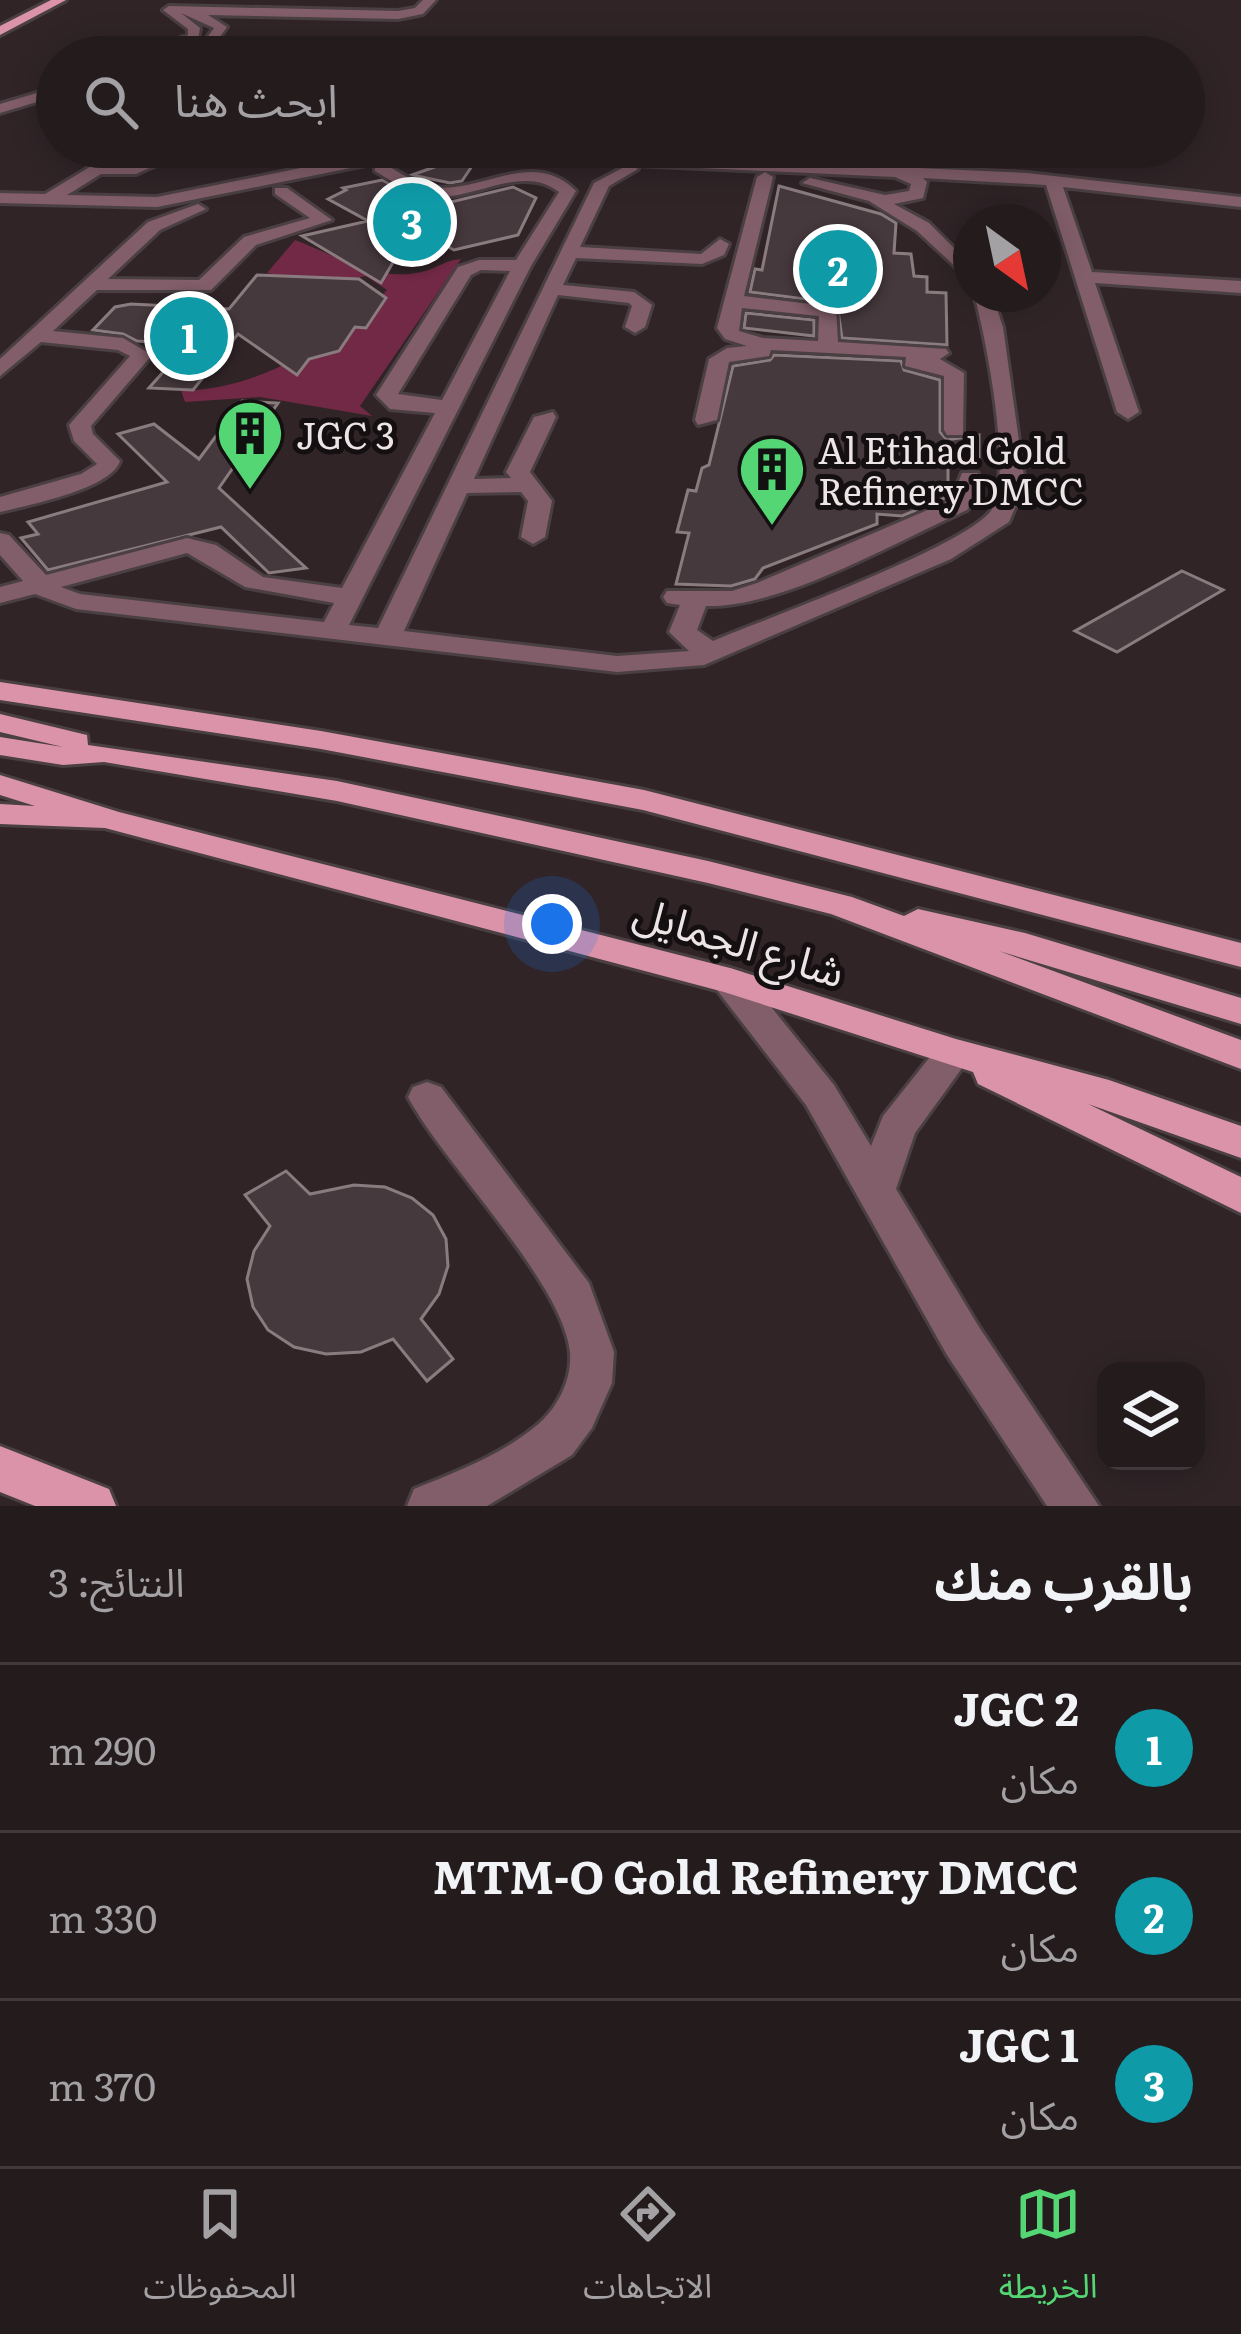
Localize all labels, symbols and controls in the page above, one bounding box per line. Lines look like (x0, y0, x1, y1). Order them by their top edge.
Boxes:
search box (36, 36, 1205, 168)
text: ابحث هنا (174, 64, 338, 131)
icon: search (78, 69, 144, 135)
pin: 3 (373, 177, 451, 267)
north arrow (953, 204, 1061, 312)
pin: 2 (799, 224, 877, 314)
pin: 1 (150, 291, 228, 381)
building icon: JGC 3 (215, 398, 285, 492)
place label: JGC 3 (296, 407, 395, 460)
place label: Al Etihad Gold Refinery DMCC (818, 422, 1084, 516)
building icon: Al Etihad Gold Refinery DMCC (737, 434, 807, 528)
street label: شارع الجمايل (626, 878, 853, 1004)
your location (522, 894, 582, 954)
map controls (1097, 1362, 1205, 1470)
button: layers (1097, 1362, 1205, 1470)
text: بالقرب منك (934, 1540, 1193, 1616)
text: النتائج: 3 (48, 1551, 184, 1609)
text: JGC 2 (953, 1673, 1079, 1740)
text: 290 m (48, 1719, 156, 1777)
text: 1 (1146, 1719, 1162, 1777)
text: مكان (1001, 1748, 1079, 1806)
text: MTM-O Gold Refinery DMCC (433, 1841, 1079, 1908)
text: 330 m (48, 1887, 157, 1945)
text: 2 (1144, 1887, 1164, 1945)
text: مكان (1001, 1916, 1079, 1974)
text: JGC 1 (959, 2009, 1079, 2076)
text: 370 m (48, 2055, 156, 2113)
text: 3 (1143, 2055, 1165, 2113)
text: مكان (1001, 2084, 1079, 2142)
tab: المحفوظات (143, 2181, 297, 2322)
tab: الاتجاهات (583, 2181, 712, 2322)
tab: الخريطة (999, 2181, 1098, 2322)

